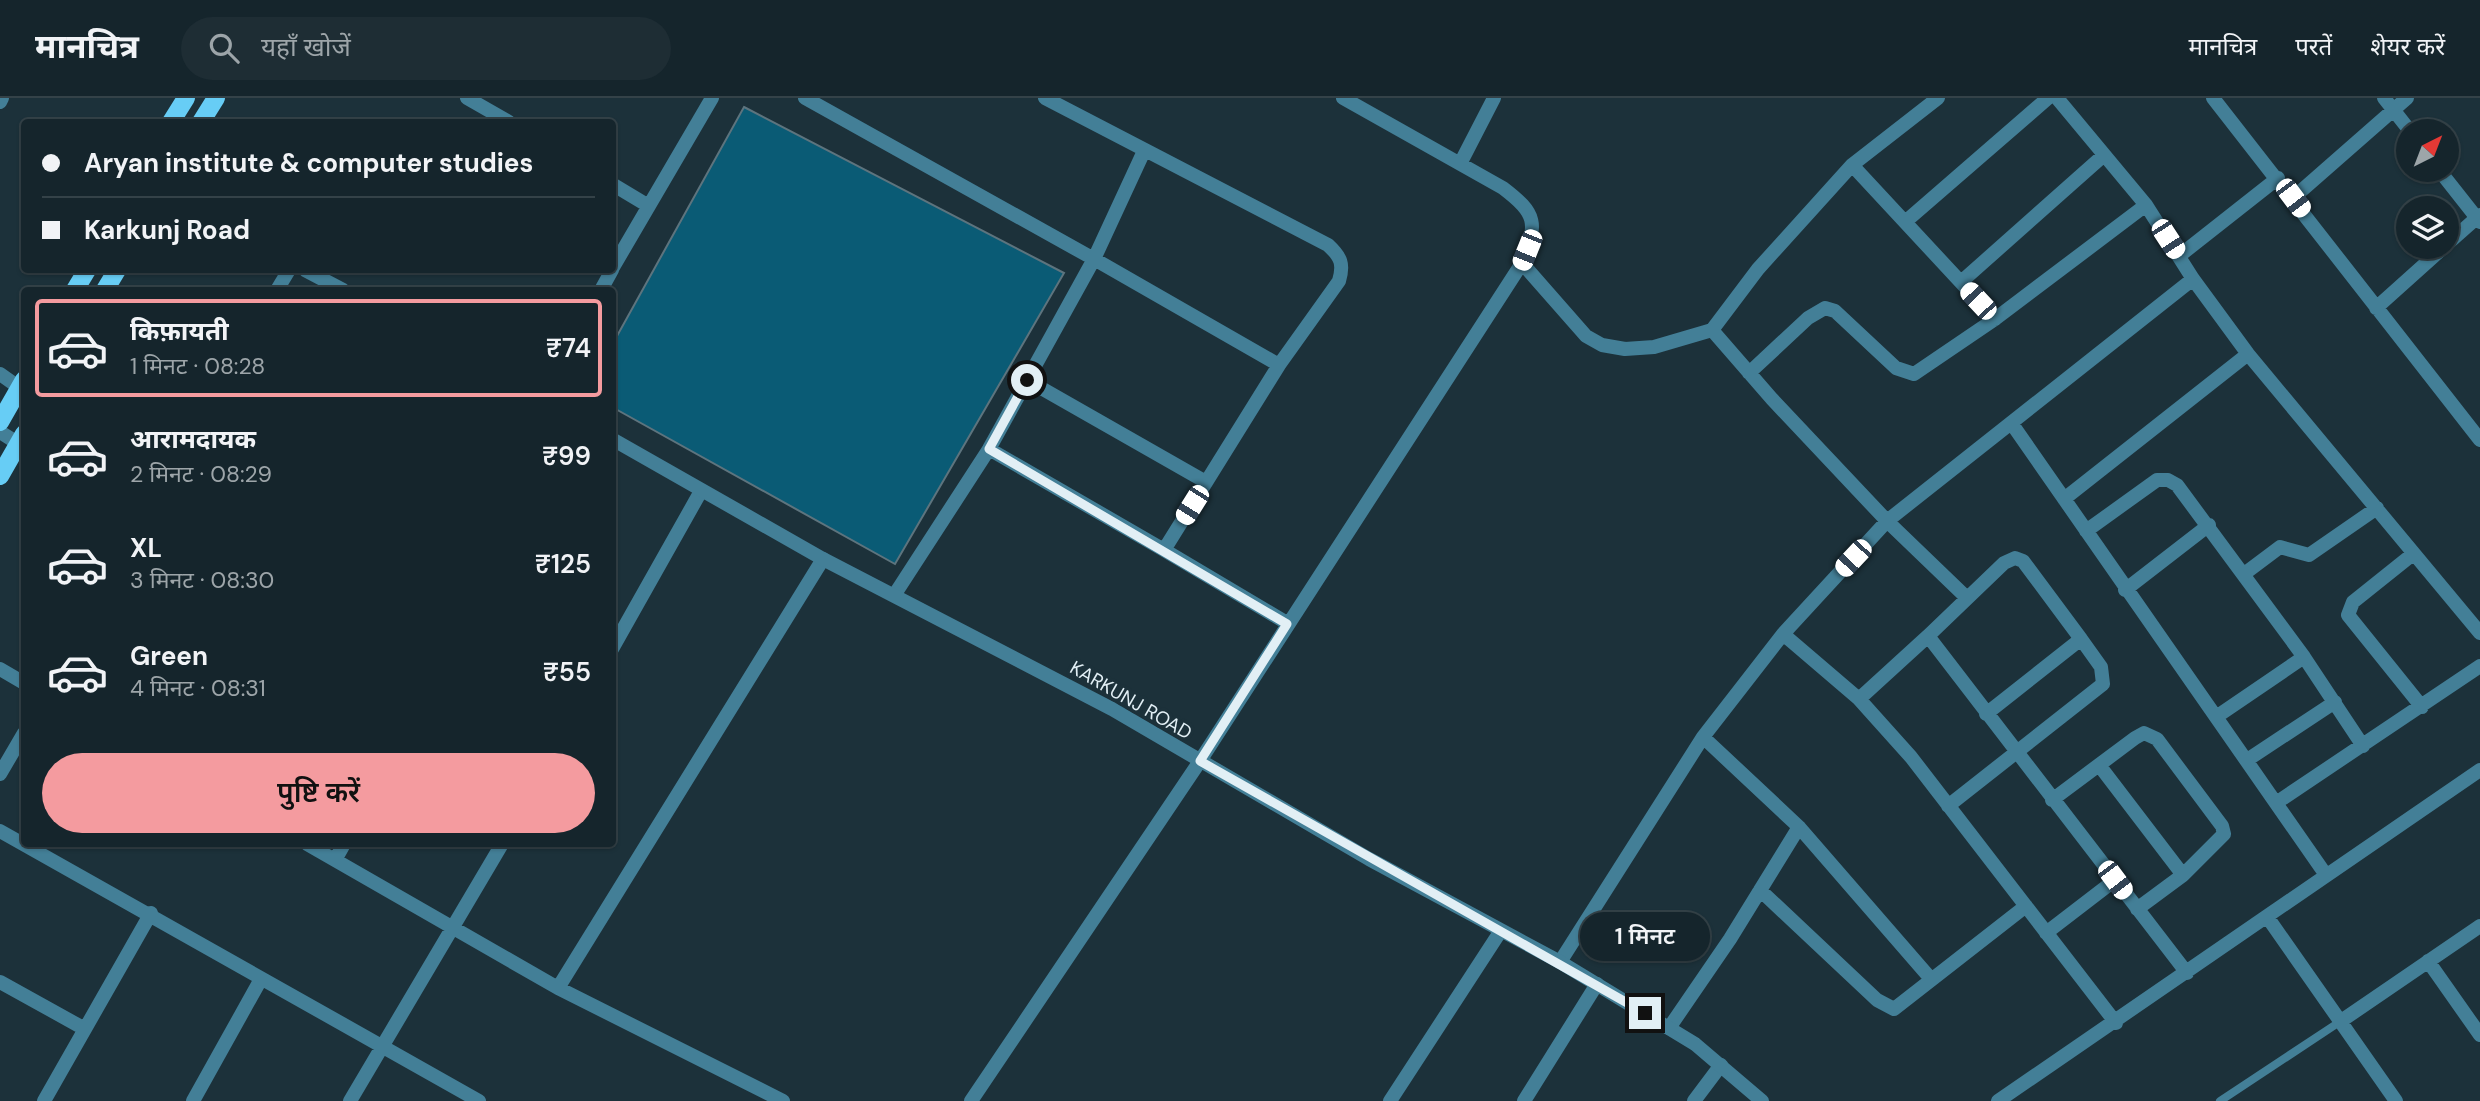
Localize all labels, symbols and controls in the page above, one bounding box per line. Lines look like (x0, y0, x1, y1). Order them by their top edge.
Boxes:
search box (181, 17, 671, 80)
text: मानचित्र (35, 25, 139, 68)
icon: search (205, 29, 243, 67)
text: यहाँ खोजें (261, 30, 351, 64)
text: मानचित्र (2189, 31, 2257, 62)
text: परतें (2295, 31, 2332, 62)
text: शेयर करें (2370, 31, 2445, 62)
north arrow (2396, 119, 2459, 182)
map controls (2396, 119, 2459, 259)
text: Aryan institute & computer studies (84, 146, 533, 180)
car (2272, 175, 2315, 221)
button: layers (2396, 196, 2459, 259)
text: Karkunj Road (84, 213, 250, 247)
car (2148, 216, 2189, 262)
car (1510, 227, 1545, 273)
car (1956, 278, 2001, 324)
text: किफ़ायती (130, 314, 229, 348)
icon: car (46, 317, 109, 380)
text: ₹74 (546, 331, 591, 365)
text: 1 मिनट · 08:28 (130, 351, 265, 381)
route start (1011, 364, 1043, 396)
text: आरामदायक (130, 422, 256, 456)
icon: car (46, 425, 109, 488)
text: ₹99 (542, 439, 591, 473)
text: 2 मिनट · 08:29 (130, 459, 272, 489)
car (1172, 482, 1213, 528)
text: XL (130, 531, 162, 565)
icon: car (46, 533, 109, 596)
car (1831, 535, 1876, 581)
text: ₹125 (535, 547, 591, 581)
text: 3 मिनट · 08:30 (130, 565, 274, 595)
text: Green (130, 639, 208, 673)
icon: car (46, 641, 109, 704)
text: ₹55 (543, 655, 591, 689)
street label: KARKUNJ ROAD (1065, 655, 1197, 745)
text: 4 मिनट · 08:31 (130, 673, 266, 703)
button: पुष्टि करें (42, 753, 595, 833)
car (2094, 857, 2137, 903)
callout: 1 मिनट (1580, 912, 1710, 960)
text: 1 मिनट (1615, 921, 1675, 951)
route end (1629, 997, 1661, 1029)

